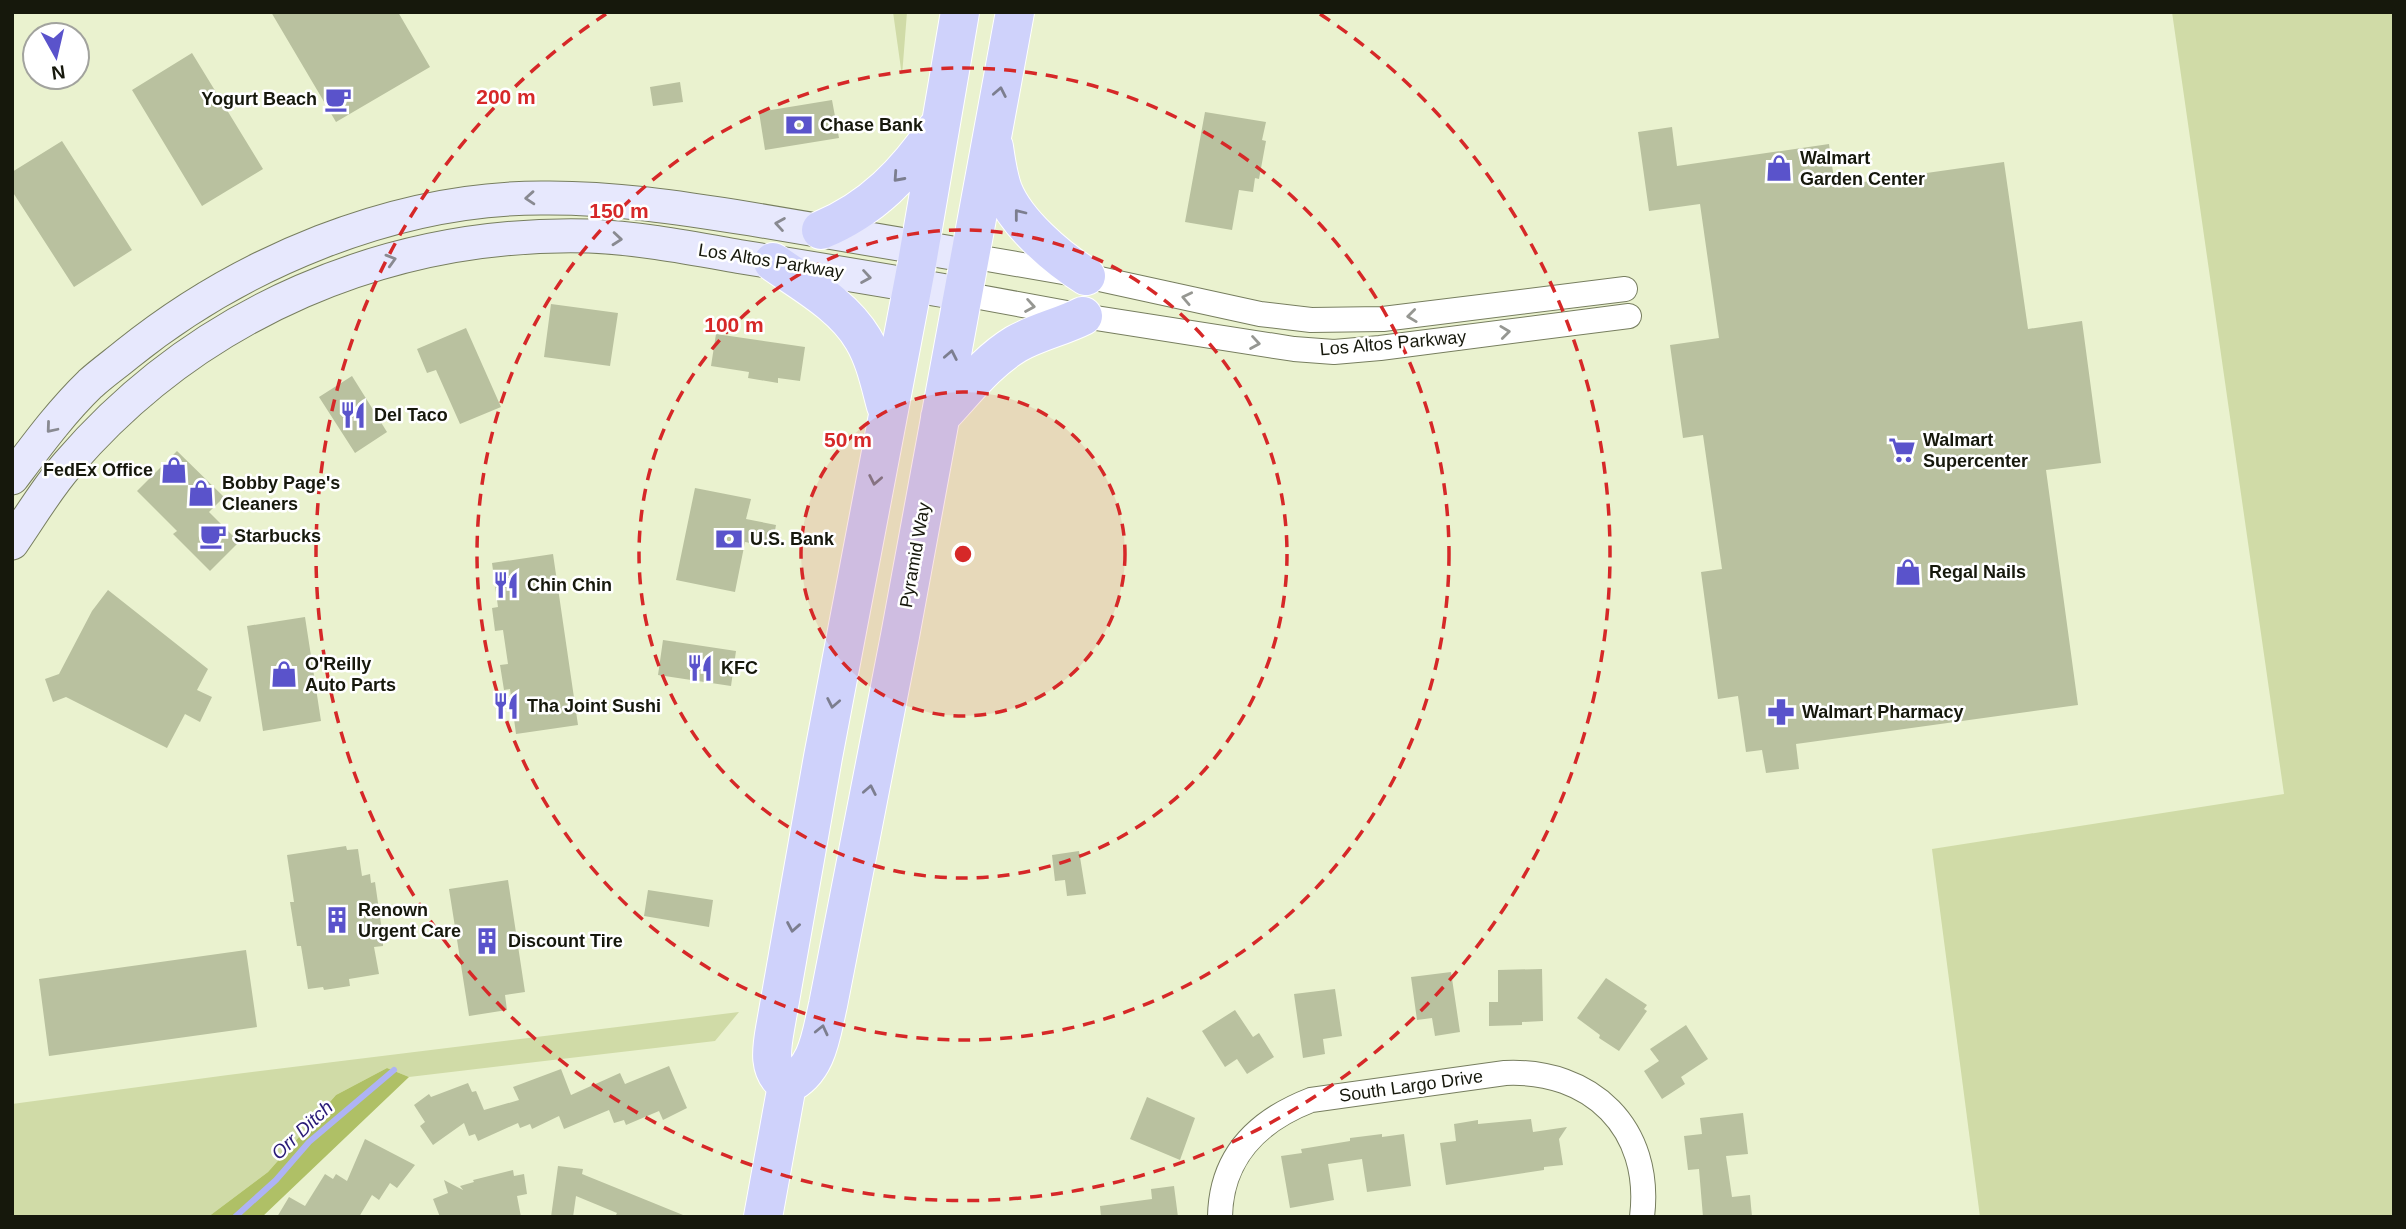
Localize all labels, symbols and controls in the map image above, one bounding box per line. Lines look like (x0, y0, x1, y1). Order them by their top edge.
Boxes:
north arrow (21, 21, 91, 91)
text: N (50, 61, 67, 84)
cafe icon: Yogurt Beach (323, 84, 353, 114)
text: 200 m (476, 85, 536, 108)
one-way arrow (991, 86, 1006, 98)
place label: Yogurt Beach (201, 89, 317, 109)
bank icon: Chase Bank (784, 110, 814, 140)
place label: Chase Bank (820, 115, 924, 135)
place label: Walmart Garden Center (1800, 148, 1925, 189)
shop icon: Walmart Garden Center (1764, 153, 1794, 183)
one-way arrow (894, 169, 906, 182)
one-way arrow (524, 191, 535, 206)
text: 150 m (589, 199, 649, 222)
one-way arrow (1014, 209, 1027, 221)
one-way arrow (774, 217, 786, 232)
one-way arrow (612, 231, 623, 246)
street label: Los Altos Parkway (697, 240, 845, 282)
one-way arrow (385, 253, 397, 268)
one-way arrow (860, 269, 872, 284)
one-way arrow (1181, 292, 1193, 306)
one-way arrow (1024, 298, 1036, 313)
one-way arrow (1406, 308, 1418, 323)
text: 100 m (704, 313, 764, 336)
one-way arrow (1499, 325, 1511, 340)
street label: Los Altos Parkway (1319, 327, 1467, 359)
one-way arrow (1249, 335, 1261, 350)
one-way arrow (943, 349, 958, 361)
restaurant icon: Del Taco (338, 400, 368, 430)
place label: Del Taco (374, 405, 448, 425)
one-way arrow (47, 420, 59, 433)
text: 50 m (824, 428, 872, 451)
place label: Walmart Supercenter (1923, 430, 2028, 471)
supermarket icon: Walmart Supercenter (1887, 435, 1917, 465)
shop icon: FedEx Office (159, 455, 189, 485)
place label: FedEx Office (43, 460, 153, 480)
place label: Bobby Page's Cleaners (222, 473, 340, 514)
one-way arrow (869, 474, 884, 486)
shop icon: Bobby Page's Cleaners (186, 478, 216, 508)
street label: Pyramid Way (896, 501, 934, 609)
cafe icon: Starbucks (198, 521, 228, 551)
bank icon: U.S. Bank (714, 524, 744, 554)
place label: Starbucks (234, 526, 321, 546)
place label: U.S. Bank (750, 529, 835, 549)
centre of rings (951, 542, 975, 566)
shop icon: Regal Nails (1893, 557, 1923, 587)
place label: Regal Nails (1929, 562, 2026, 582)
restaurant icon: Chin Chin (491, 570, 521, 600)
place label: Chin Chin (527, 575, 612, 595)
restaurant icon: KFC (685, 653, 715, 683)
place label: O'Reilly Auto Parts (305, 654, 396, 695)
place label: KFC (721, 658, 758, 678)
shop icon: O'Reilly Auto Parts (269, 659, 299, 689)
restaurant icon: Tha Joint Sushi (491, 691, 521, 721)
place label: Tha Joint Sushi (527, 696, 661, 716)
one-way arrow (827, 697, 842, 709)
pharmacy icon: Walmart Pharmacy (1766, 697, 1796, 727)
place label: Walmart Pharmacy (1802, 702, 1963, 722)
one-way arrow (861, 784, 876, 796)
place label: Renown Urgent Care (358, 900, 461, 941)
building icon: Renown Urgent Care (322, 905, 352, 935)
one-way arrow (786, 921, 801, 933)
building icon: Discount Tire (472, 926, 502, 956)
place label: Discount Tire (508, 931, 623, 951)
one-way arrow (814, 1024, 828, 1036)
street label: South Largo Drive (1338, 1066, 1484, 1106)
water label: Orr Ditch (267, 1096, 337, 1164)

